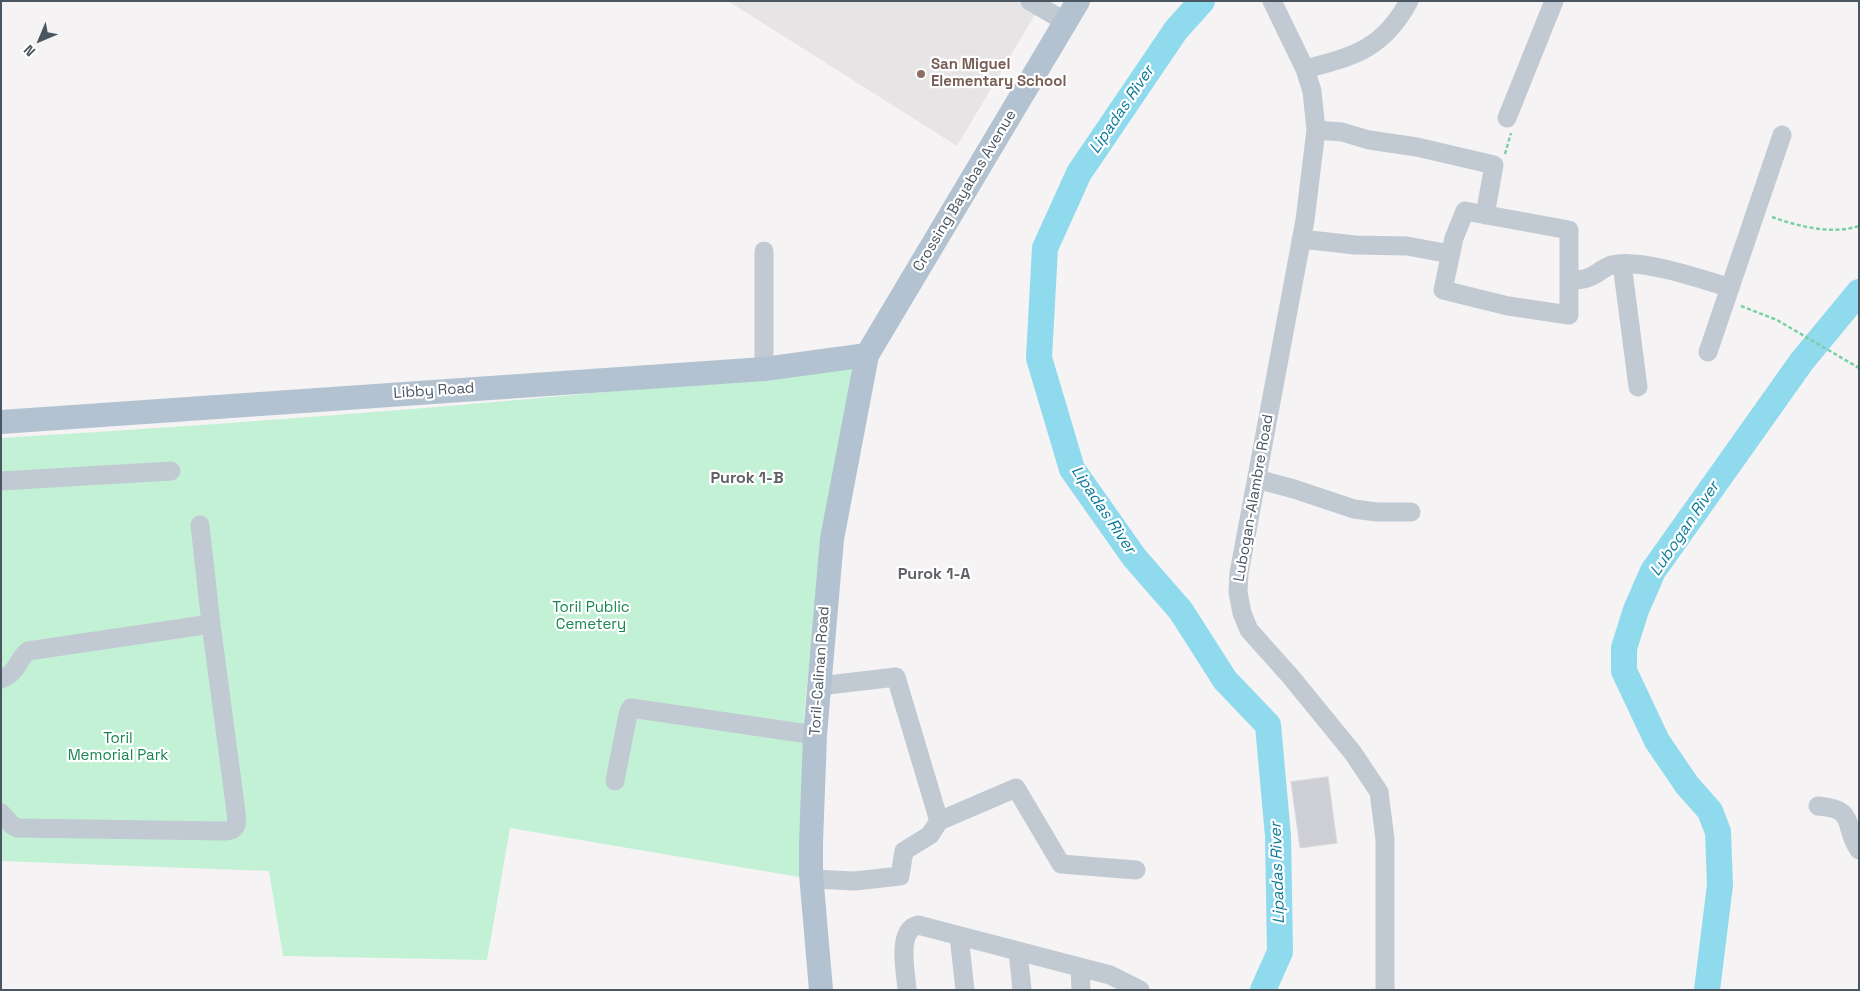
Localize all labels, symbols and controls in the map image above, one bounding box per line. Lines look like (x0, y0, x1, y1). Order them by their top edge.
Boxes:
north arrow (15, 15, 65, 65)
text: N (20, 41, 39, 60)
place label: San Miguel Elementary School (931, 56, 1066, 91)
water label: Lipadas River (1086, 62, 1158, 158)
marker: San Miguel Elementary School (915, 68, 927, 80)
street label: Crossing Bayabas Avenue (909, 107, 1021, 275)
street label: Libby Road (393, 379, 475, 403)
street label: Lubogan-Alambre Road (1230, 413, 1278, 583)
water label: Lipadas River (1067, 462, 1139, 558)
district label: Purok 1-B (710, 469, 784, 489)
water label: Lubogan River (1646, 478, 1724, 580)
district label: Purok 1-A (898, 565, 970, 585)
park label: Toril Public Cemetery (552, 599, 630, 634)
street label: Toril-Calinan Road (806, 606, 834, 736)
park label: Toril Memorial Park (68, 730, 168, 765)
water label: Lipadas River (1267, 822, 1289, 924)

